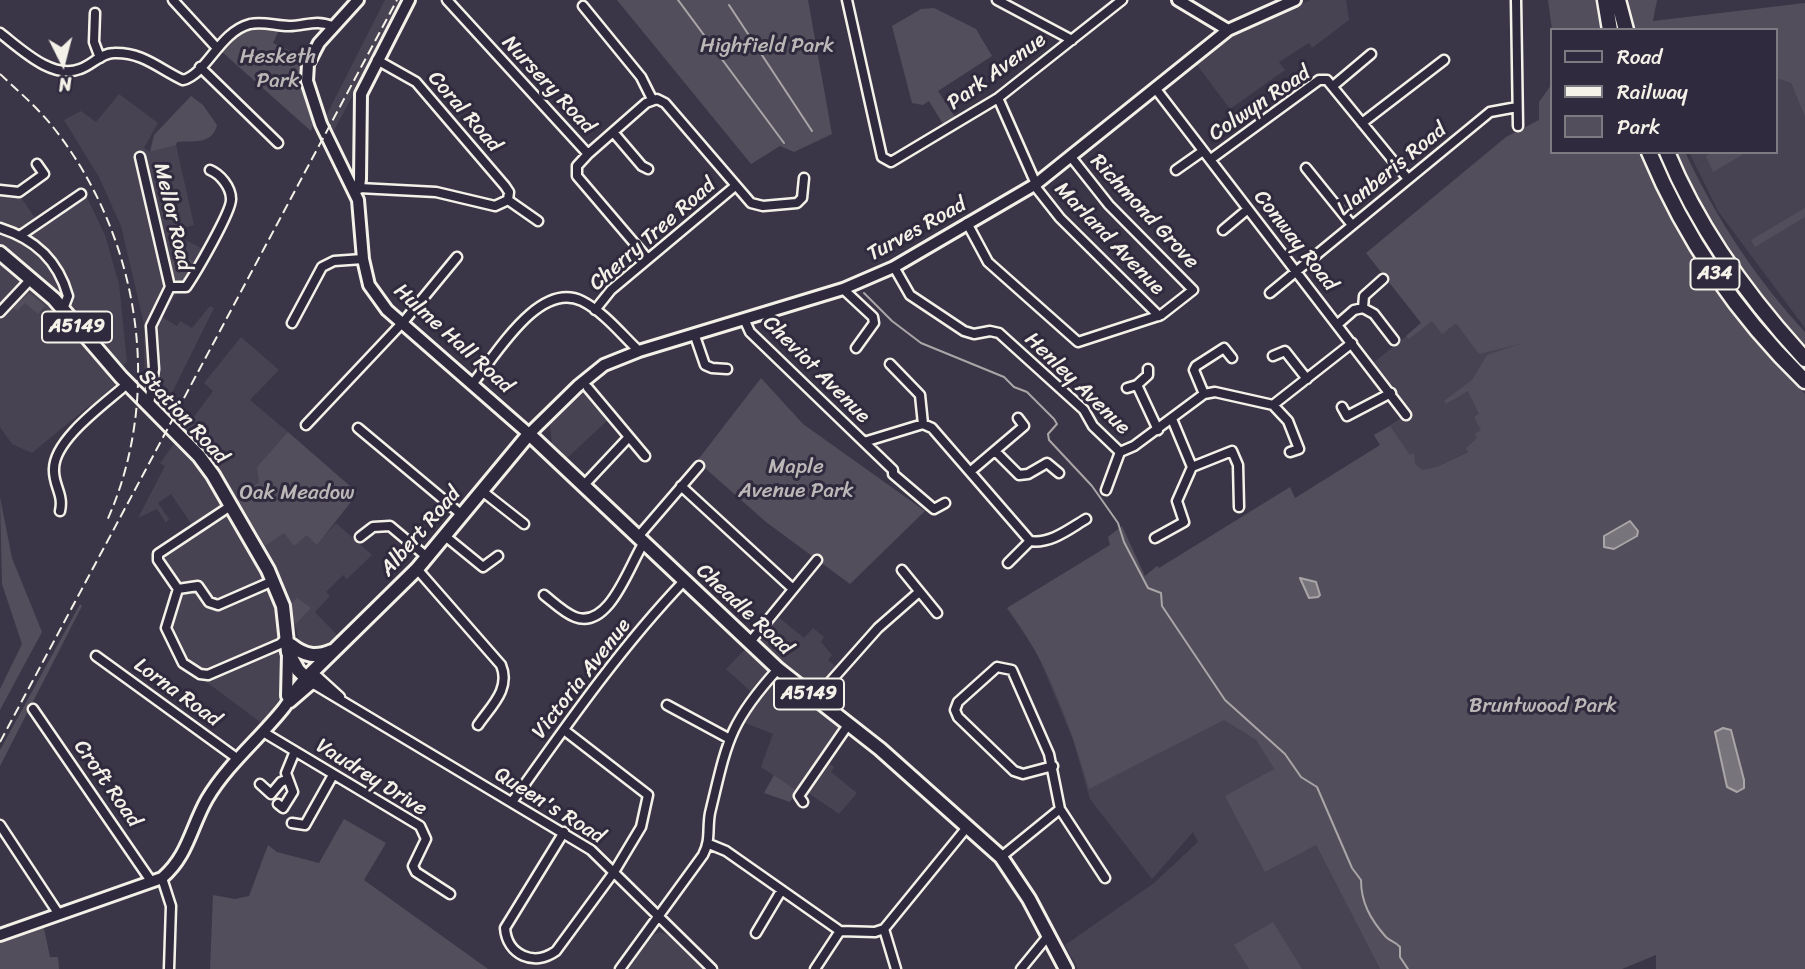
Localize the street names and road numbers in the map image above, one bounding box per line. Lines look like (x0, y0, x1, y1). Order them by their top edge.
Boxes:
street label: Park Avenue (943, 28, 1051, 116)
street label: Nursery Road (496, 31, 600, 139)
street label: Colwyn Road (1205, 61, 1315, 147)
street label: Coral Road (422, 66, 506, 158)
street label: Llanberis Road (1332, 118, 1452, 222)
street label: Richmond Grove (1084, 149, 1204, 275)
street label: Mellor Road (147, 161, 197, 273)
street label: Cherry Tree Road (585, 173, 721, 297)
street label: Marland Avenue (1049, 177, 1169, 301)
street label: Conway Road (1248, 185, 1342, 297)
street label: Turves Road (863, 192, 971, 268)
road number: A34 (1690, 258, 1740, 290)
street label: Hulme Hall Road (388, 279, 518, 399)
street label: Cheviot Avenue (757, 311, 875, 429)
road number: A5149 (42, 312, 112, 342)
street label: Henley Avenue (1019, 327, 1135, 441)
street label: Station Road (133, 364, 233, 470)
street label: Albert Road (375, 482, 467, 582)
street label: Cheadle Road (690, 559, 798, 661)
street label: Victoria Avenue (527, 614, 637, 744)
street label: Lorna Road (129, 653, 225, 733)
road number: A5149 (774, 678, 844, 709)
street label: Vaudrey Drive (311, 734, 431, 822)
street label: Croft Road (68, 736, 146, 832)
street label: Queen's Road (489, 762, 609, 850)

